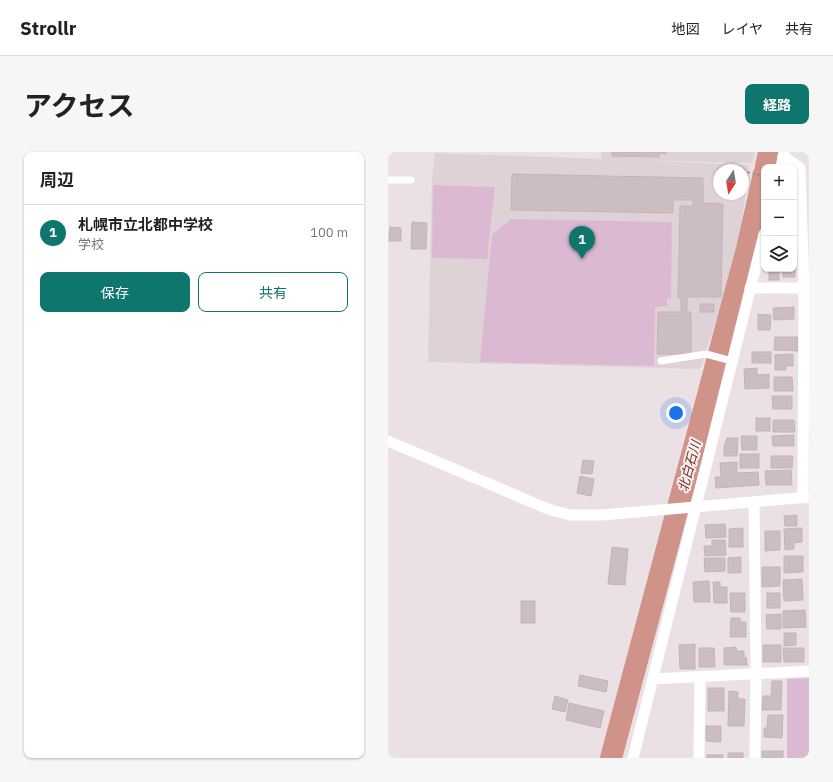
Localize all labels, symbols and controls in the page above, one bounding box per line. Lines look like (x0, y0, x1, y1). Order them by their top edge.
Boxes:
text: Strollr (20, 16, 76, 40)
text: 地図 (671, 20, 699, 38)
text: レイヤ (721, 20, 763, 38)
text: 共有 (785, 20, 813, 38)
button: 経路 (745, 84, 809, 124)
text: アクセス (24, 87, 135, 124)
north arrow (713, 164, 749, 200)
map controls (761, 164, 797, 272)
button: + (761, 164, 797, 200)
text: 周辺 (40, 169, 74, 191)
button: − (761, 200, 797, 236)
text: 札幌市立北都中学校 (78, 215, 213, 234)
text: 1 (49, 224, 57, 241)
text: 100 m (310, 224, 348, 241)
pin: 1 (569, 226, 595, 259)
text: 学校 (78, 236, 104, 253)
button: layers (761, 236, 797, 272)
button: 保存 (40, 272, 190, 312)
button: 共有 (198, 272, 348, 312)
your location (666, 403, 686, 423)
water label: 北白石川 (675, 437, 705, 493)

